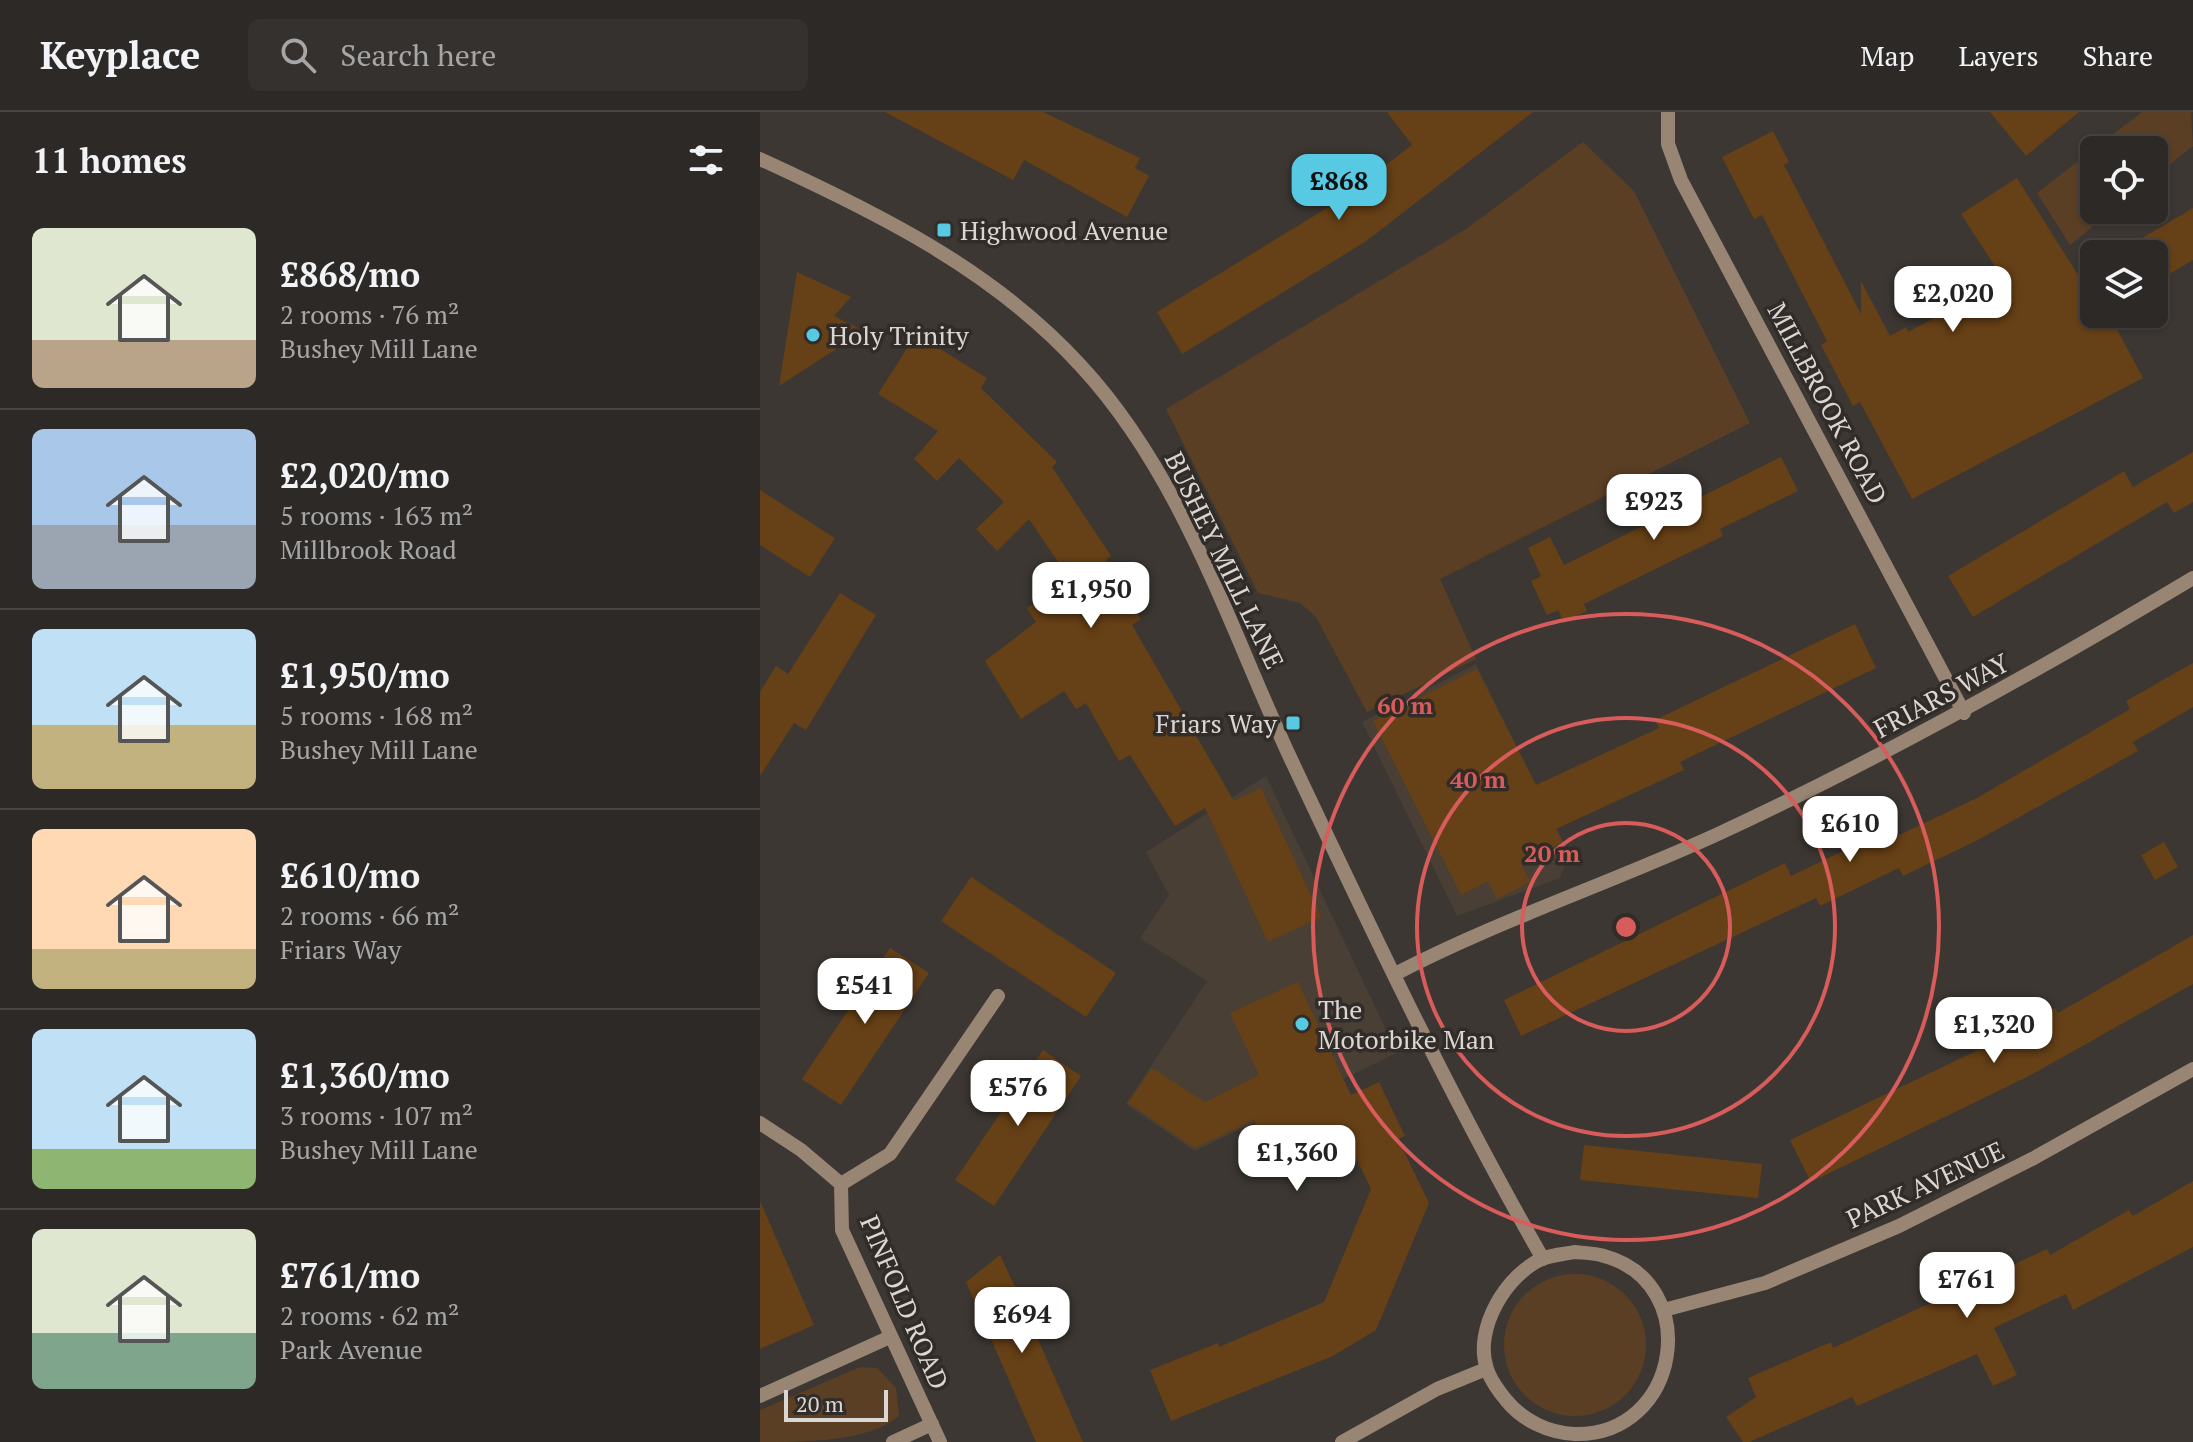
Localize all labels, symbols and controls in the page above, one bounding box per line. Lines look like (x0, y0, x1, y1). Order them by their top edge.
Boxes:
search box (248, 19, 808, 91)
text: Keyplace (40, 30, 200, 80)
icon: search (276, 33, 320, 77)
text: Search here (340, 35, 496, 75)
text: Map (1860, 37, 1914, 74)
text: Layers (1958, 37, 2039, 74)
text: Share (2083, 37, 2153, 74)
map controls (2080, 136, 2168, 328)
button: locate (2080, 136, 2168, 224)
text: 11 homes (32, 138, 187, 183)
icon: filters (684, 138, 728, 182)
pin: £868 (1292, 154, 1386, 222)
text: £868 (1310, 163, 1368, 197)
place label: Highwood Avenue (960, 213, 1168, 247)
marker: Highwood Avenue (935, 221, 953, 239)
button: layers (2080, 240, 2168, 328)
text: £868/mo (280, 252, 420, 297)
icon: home (96, 260, 192, 356)
pin: £2,020 (1888, 266, 2018, 334)
text: £2,020 (1912, 275, 1994, 309)
street label: MILLBROOK ROAD (1761, 296, 1895, 510)
text: 2 rooms · 76 m² (280, 297, 459, 331)
place label: Holy Trinity (829, 318, 970, 352)
marker: Holy Trinity (804, 326, 822, 344)
text: Bushey Mill Lane (280, 331, 478, 365)
street label: BUSHEY MILL LANE (1158, 446, 1292, 674)
text: £2,020/mo (280, 453, 450, 498)
icon: home (96, 461, 192, 557)
pin: £923 (1607, 474, 1701, 542)
text: £923 (1625, 483, 1683, 517)
text: 5 rooms · 163 m² (280, 498, 473, 532)
text: Millbrook Road (280, 532, 457, 566)
pin: £1,950 (1026, 562, 1156, 630)
text: £1,950 (1050, 571, 1132, 605)
street label: FRIARS WAY (1867, 645, 2015, 745)
text: £1,950/mo (280, 653, 450, 698)
icon: home (96, 661, 192, 757)
text: 60 m (1377, 689, 1433, 721)
text: 5 rooms · 168 m² (280, 698, 473, 732)
place label: Friars Way (1156, 706, 1278, 740)
marker: Friars Way (1284, 714, 1302, 732)
text: Bushey Mill Lane (280, 732, 478, 766)
text: 40 m (1450, 763, 1506, 795)
pin: £610 (1803, 796, 1897, 864)
text: £610 (1821, 805, 1879, 839)
text: 20 m (1524, 837, 1580, 869)
text: £610/mo (280, 853, 420, 898)
icon: home (96, 861, 192, 957)
text: 2 rooms · 66 m² (280, 898, 459, 932)
centre of rings (1612, 913, 1640, 941)
text: Friars Way (280, 932, 402, 966)
pin: £541 (818, 958, 912, 1026)
text: £541 (836, 967, 894, 1001)
place label: The Motorbike Man (1318, 992, 1494, 1056)
pin: £1,320 (1929, 997, 2059, 1065)
text: £1,320 (1953, 1006, 2035, 1040)
marker: The Motorbike Man (1293, 1015, 1311, 1033)
text: £1,360/mo (280, 1053, 450, 1098)
pin: £576 (971, 1060, 1065, 1128)
icon: home (96, 1061, 192, 1157)
text: £576 (989, 1069, 1047, 1103)
text: 3 rooms · 107 m² (280, 1098, 473, 1132)
pin: £1,360 (1232, 1125, 1362, 1193)
text: Bushey Mill Lane (280, 1132, 478, 1166)
street label: PARK AVENUE (1841, 1133, 2009, 1235)
text: £1,360 (1256, 1134, 1338, 1168)
street label: PINFOLD ROAD (853, 1210, 957, 1394)
pin: £761 (1920, 1252, 2014, 1320)
text: £761/mo (280, 1253, 420, 1298)
icon: home (96, 1261, 192, 1357)
text: £761 (1938, 1261, 1996, 1295)
pin: £694 (975, 1287, 1069, 1355)
text: £694 (993, 1296, 1051, 1330)
text: 2 rooms · 62 m² (280, 1298, 459, 1332)
text: Park Avenue (280, 1332, 423, 1366)
scale bar (784, 1386, 888, 1422)
text: 20 m (796, 1389, 844, 1418)

